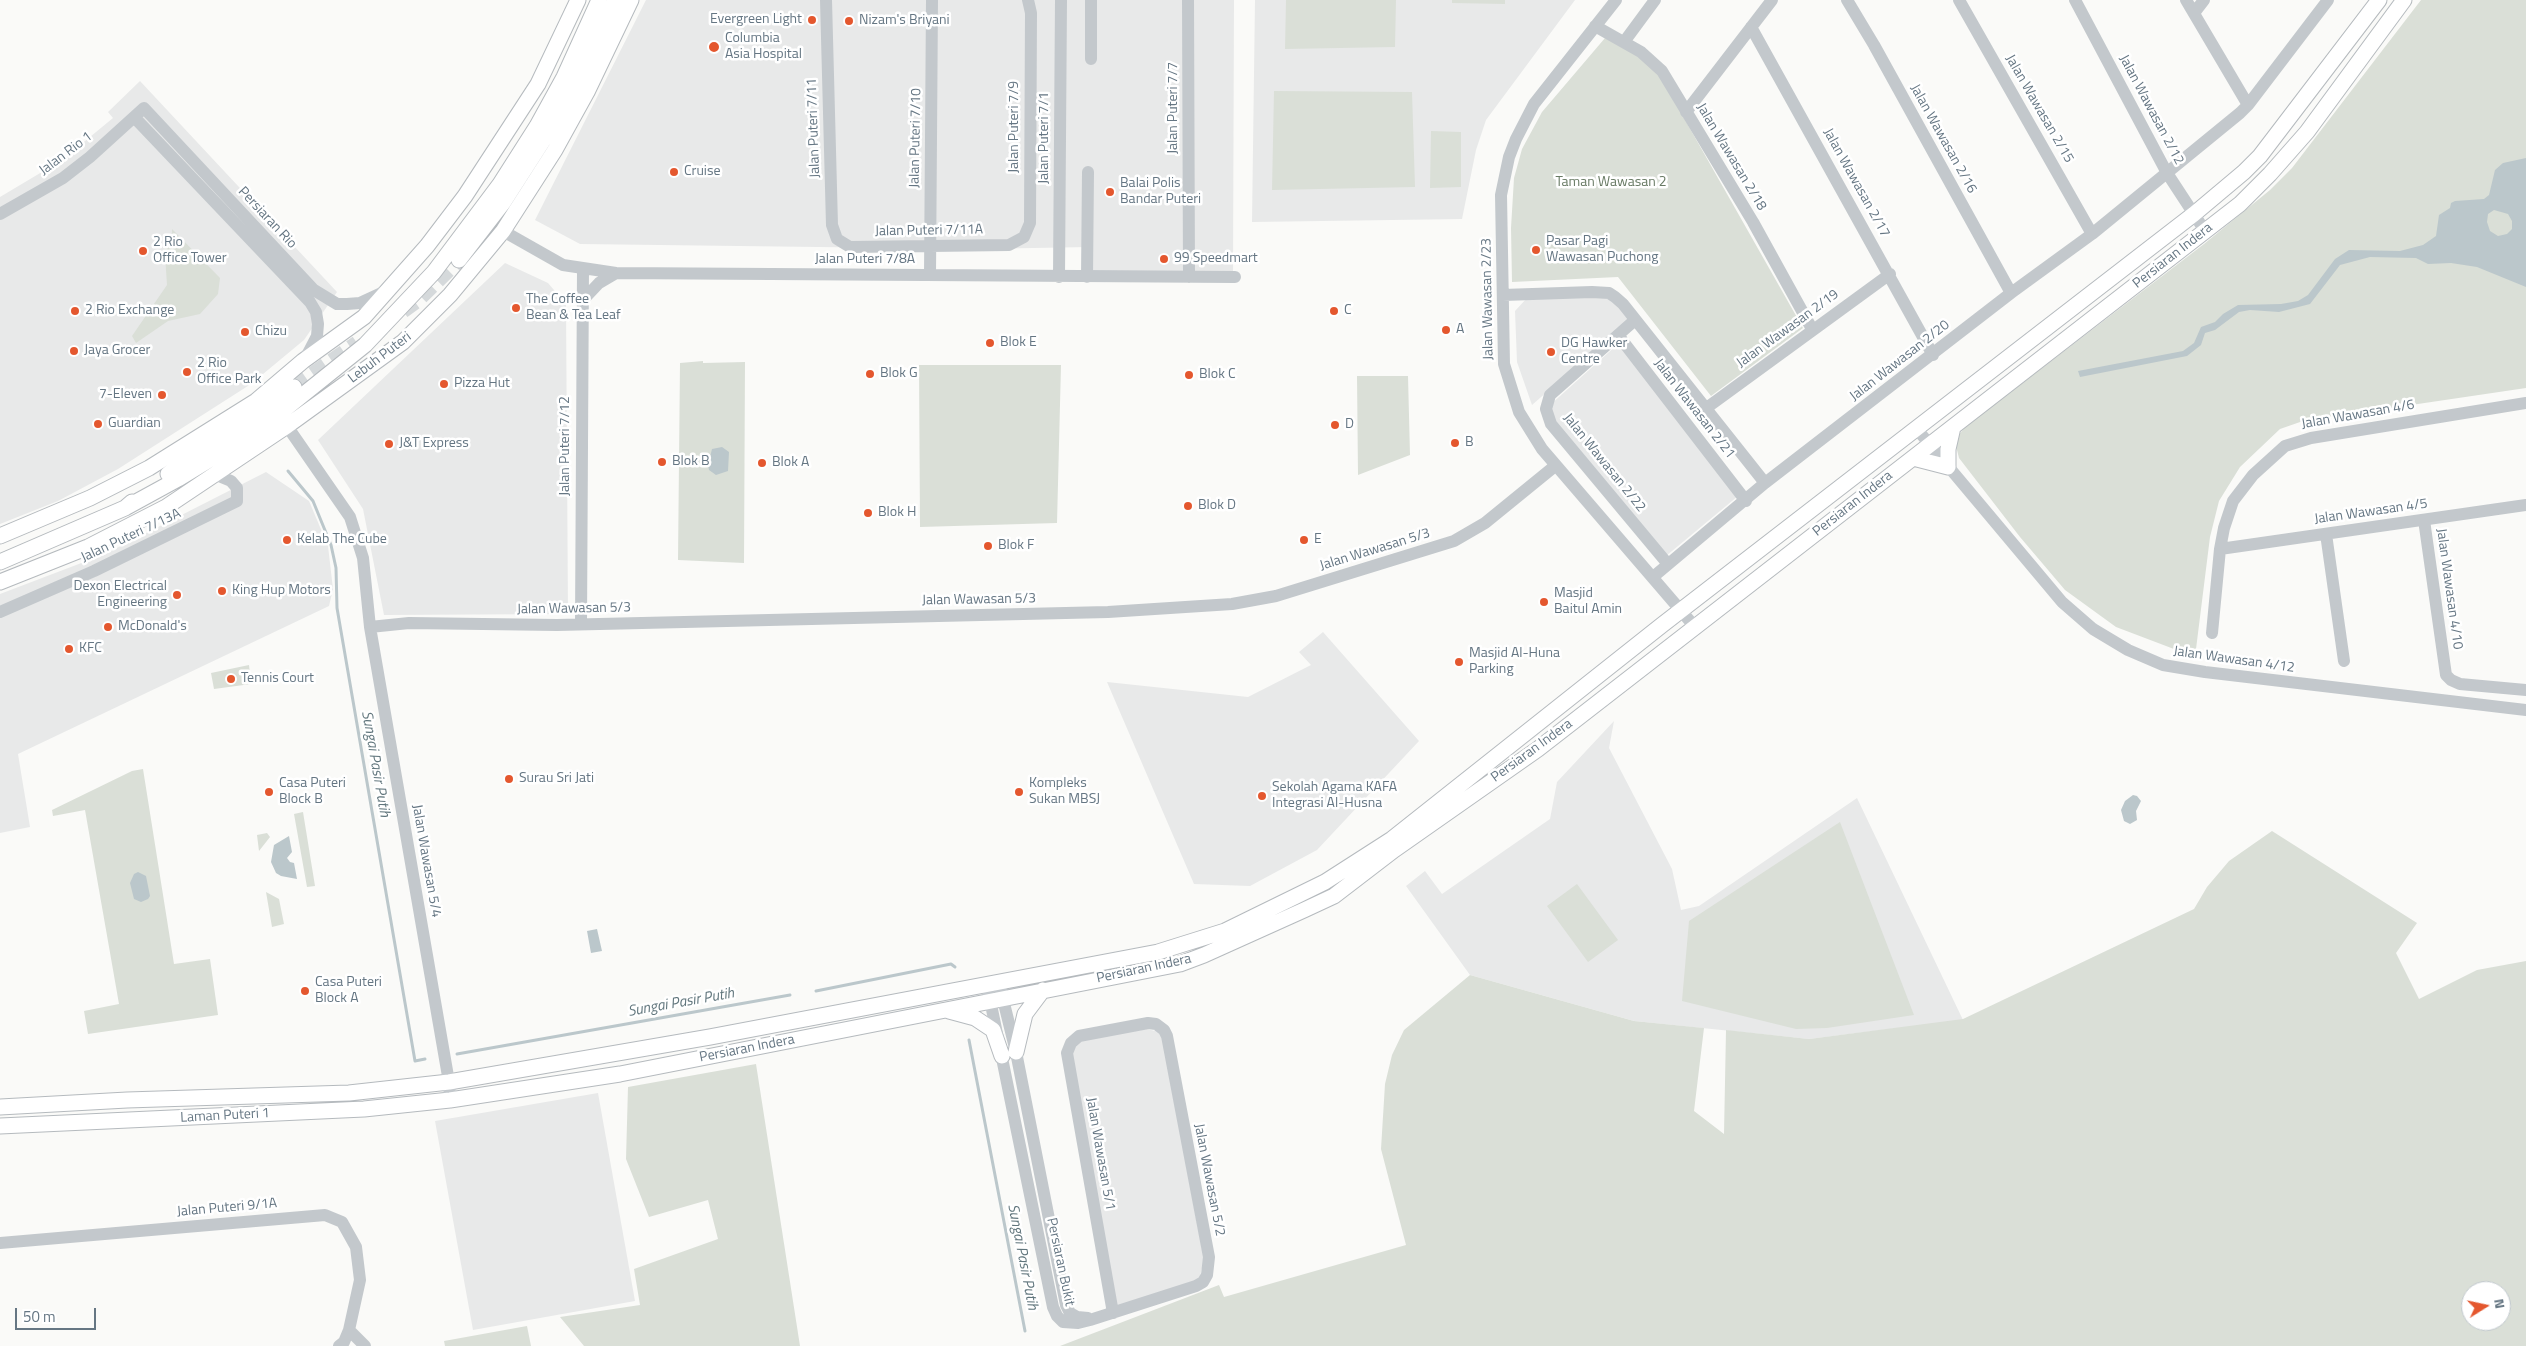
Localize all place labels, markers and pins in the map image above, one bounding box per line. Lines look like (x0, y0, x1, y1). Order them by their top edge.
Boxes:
place label: Evergreen Light (710, 12, 802, 28)
place label: Nizam's Briyani (859, 13, 950, 29)
marker: Evergreen Light (806, 14, 818, 26)
marker: Nizam's Briyani (843, 15, 855, 27)
place label: Columbia Asia Hospital (725, 31, 802, 64)
marker: Columbia Asia Hospital (707, 40, 721, 54)
place label: Cruise (684, 164, 720, 180)
marker: Cruise (668, 166, 680, 178)
place label: Balai Polis Bandar Puteri (1120, 176, 1201, 208)
marker: Balai Polis Bandar Puteri (1104, 186, 1116, 198)
place label: Pasar Pagi Wawasan Puchong (1546, 234, 1658, 266)
place label: 2 Rio Office Tower (153, 235, 227, 268)
marker: Pasar Pagi Wawasan Puchong (1530, 244, 1542, 256)
marker: 2 Rio Office Tower (137, 245, 149, 257)
place label: 99 Speedmart (1174, 251, 1258, 267)
marker: 99 Speedmart (1158, 253, 1170, 265)
place label: The Coffee Bean & Tea Leaf (526, 292, 621, 324)
marker: The Coffee Bean & Tea Leaf (510, 302, 522, 314)
place label: 2 Rio Exchange (85, 303, 174, 319)
place label: C (1344, 303, 1352, 319)
marker: 2 Rio Exchange (69, 305, 81, 317)
marker: C (1328, 305, 1340, 317)
place label: A (1456, 322, 1464, 338)
place label: Chizu (255, 324, 287, 340)
marker: A (1440, 324, 1452, 336)
marker: Chizu (239, 326, 251, 338)
place label: Blok E (1000, 335, 1037, 351)
place label: DG Hawker Centre (1561, 336, 1627, 368)
marker: Blok E (984, 337, 996, 349)
place label: Jaya Grocer (84, 343, 150, 359)
marker: Jaya Grocer (68, 345, 80, 357)
marker: DG Hawker Centre (1545, 346, 1557, 358)
place label: 2 Rio Office Park (197, 356, 262, 388)
marker: 2 Rio Office Park (181, 366, 193, 378)
place label: Blok G (880, 366, 918, 382)
place label: Blok C (1199, 367, 1236, 383)
marker: Blok G (864, 368, 876, 380)
marker: Blok C (1183, 369, 1195, 381)
place label: Pizza Hut (454, 376, 510, 392)
marker: Pizza Hut (438, 378, 450, 390)
place label: 7-Eleven (99, 387, 152, 403)
marker: 7-Eleven (156, 389, 168, 401)
place label: Guardian (108, 416, 161, 432)
place label: D (1345, 417, 1354, 433)
marker: Guardian (92, 418, 104, 430)
marker: D (1329, 419, 1341, 431)
place label: B (1465, 435, 1474, 451)
place label: J&T Express (399, 436, 469, 452)
marker: B (1449, 437, 1461, 449)
marker: J&T Express (383, 438, 395, 450)
place label: Blok B (672, 454, 710, 470)
place label: Blok A (772, 455, 809, 471)
marker: Blok B (656, 456, 668, 468)
marker: Blok A (756, 457, 768, 469)
place label: Blok D (1198, 498, 1236, 514)
marker: Blok D (1182, 500, 1194, 512)
place label: Blok H (878, 505, 916, 521)
marker: Blok H (862, 507, 874, 519)
place label: Kelab The Cube (297, 532, 387, 548)
place label: E (1314, 532, 1322, 548)
marker: Kelab The Cube (281, 534, 293, 546)
marker: E (1298, 534, 1310, 546)
place label: Blok F (998, 538, 1034, 554)
marker: Blok F (982, 540, 994, 552)
place label: Dexon Electrical Engineering (73, 579, 167, 612)
place label: King Hup Motors (232, 583, 331, 599)
marker: King Hup Motors (216, 585, 228, 597)
place label: Masjid Baitul Amin (1554, 586, 1622, 618)
marker: Dexon Electrical Engineering (171, 589, 183, 601)
marker: Masjid Baitul Amin (1538, 596, 1550, 608)
place label: McDonald's (118, 619, 187, 635)
marker: McDonald's (102, 621, 114, 633)
place label: KFC (79, 641, 102, 657)
marker: KFC (63, 643, 75, 655)
place label: Masjid Al-Huna Parking (1469, 646, 1560, 679)
marker: Masjid Al-Huna Parking (1453, 656, 1465, 668)
place label: Tennis Court (241, 671, 314, 687)
marker: Tennis Court (225, 673, 237, 685)
place label: Surau Sri Jati (519, 771, 594, 787)
marker: Surau Sri Jati (503, 773, 515, 785)
place label: Casa Puteri Block B (279, 776, 346, 809)
place label: Kompleks Sukan MBSJ (1029, 776, 1100, 809)
place label: Sekolah Agama KAFA Integrasi Al-Husna (1272, 780, 1397, 812)
marker: Casa Puteri Block B (263, 786, 275, 798)
marker: Kompleks Sukan MBSJ (1013, 786, 1025, 798)
marker: Sekolah Agama KAFA Integrasi Al-Husna (1256, 790, 1268, 802)
place label: Casa Puteri Block A (315, 975, 382, 1008)
marker: Casa Puteri Block A (299, 985, 311, 997)

